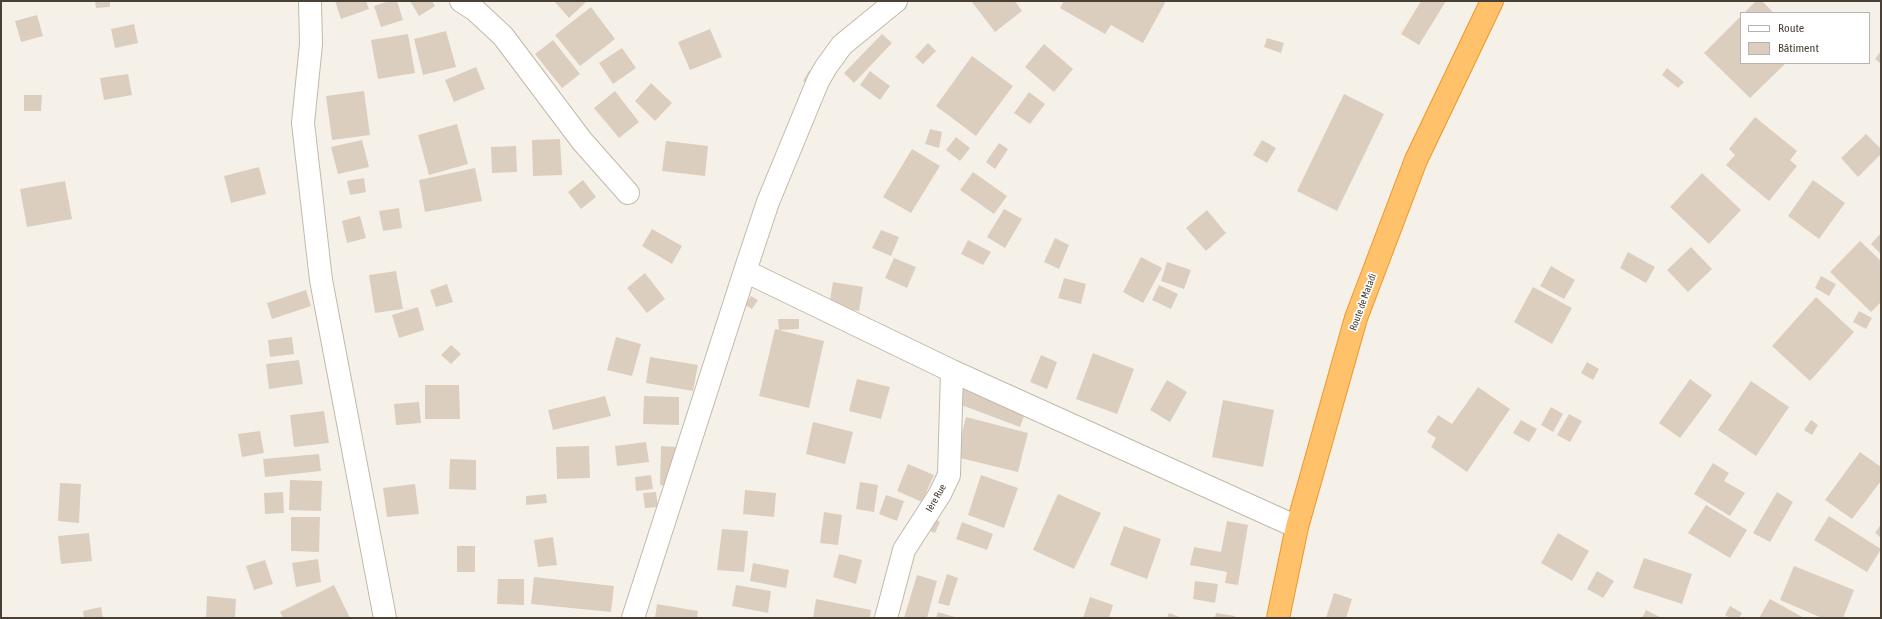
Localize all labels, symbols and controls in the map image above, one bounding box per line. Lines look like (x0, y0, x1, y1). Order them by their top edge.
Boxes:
legend (1740, 12, 1870, 64)
text: Route (1778, 21, 1804, 35)
text: Bâtiment (1778, 41, 1819, 55)
street label: Route de Matadi (1347, 272, 1379, 332)
street label: Ière Rue (923, 482, 949, 514)

